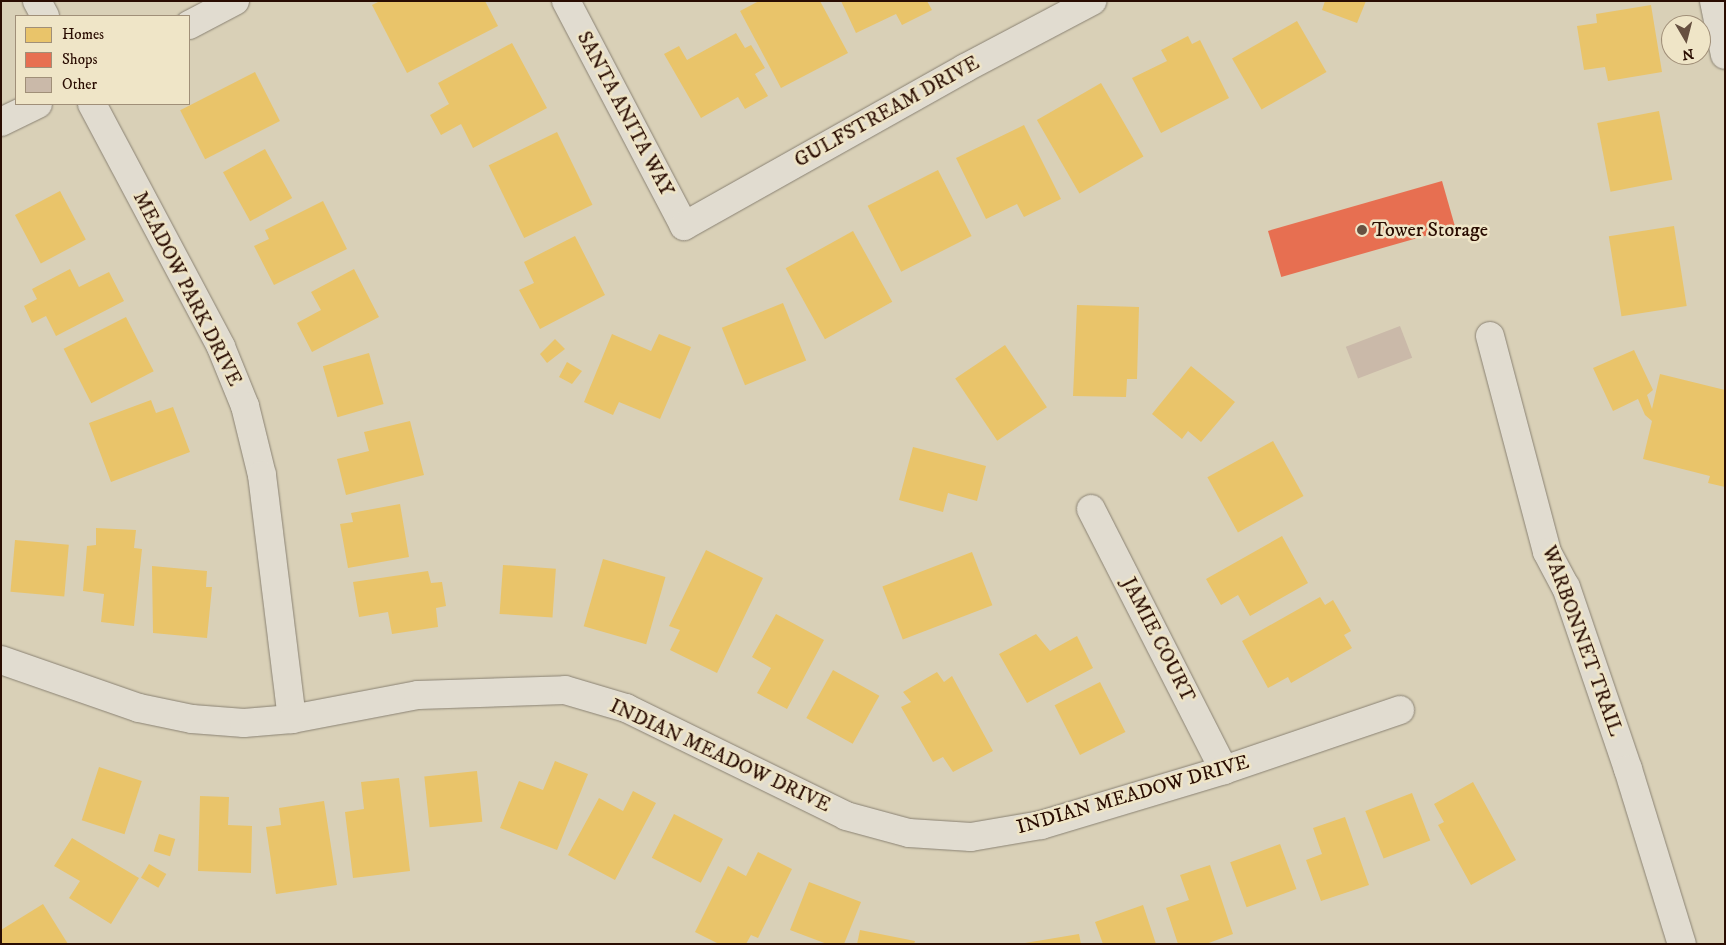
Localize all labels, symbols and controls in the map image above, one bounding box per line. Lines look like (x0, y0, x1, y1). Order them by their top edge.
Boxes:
legend (15, 15, 190, 105)
north arrow (1661, 15, 1711, 65)
text: Homes (62, 25, 104, 44)
street label: SANTA ANITA WAY (571, 28, 679, 200)
text: N (1681, 44, 1695, 64)
text: Shops (62, 50, 98, 69)
street label: GULFSTREAM DRIVE (790, 51, 984, 173)
text: Other (62, 75, 97, 94)
street label: MEADOW PARK DRIVE (127, 188, 247, 390)
place label: Tower Storage (1372, 218, 1488, 242)
marker: Tower Storage (1356, 224, 1368, 236)
street label: WARBONNET TRAIL (1536, 543, 1628, 739)
street label: JAMIE COURT (1116, 574, 1200, 706)
street label: INDIAN MEADOW DRIVE (606, 694, 834, 818)
street label: INDIAN MEADOW DRIVE (1014, 750, 1252, 840)

